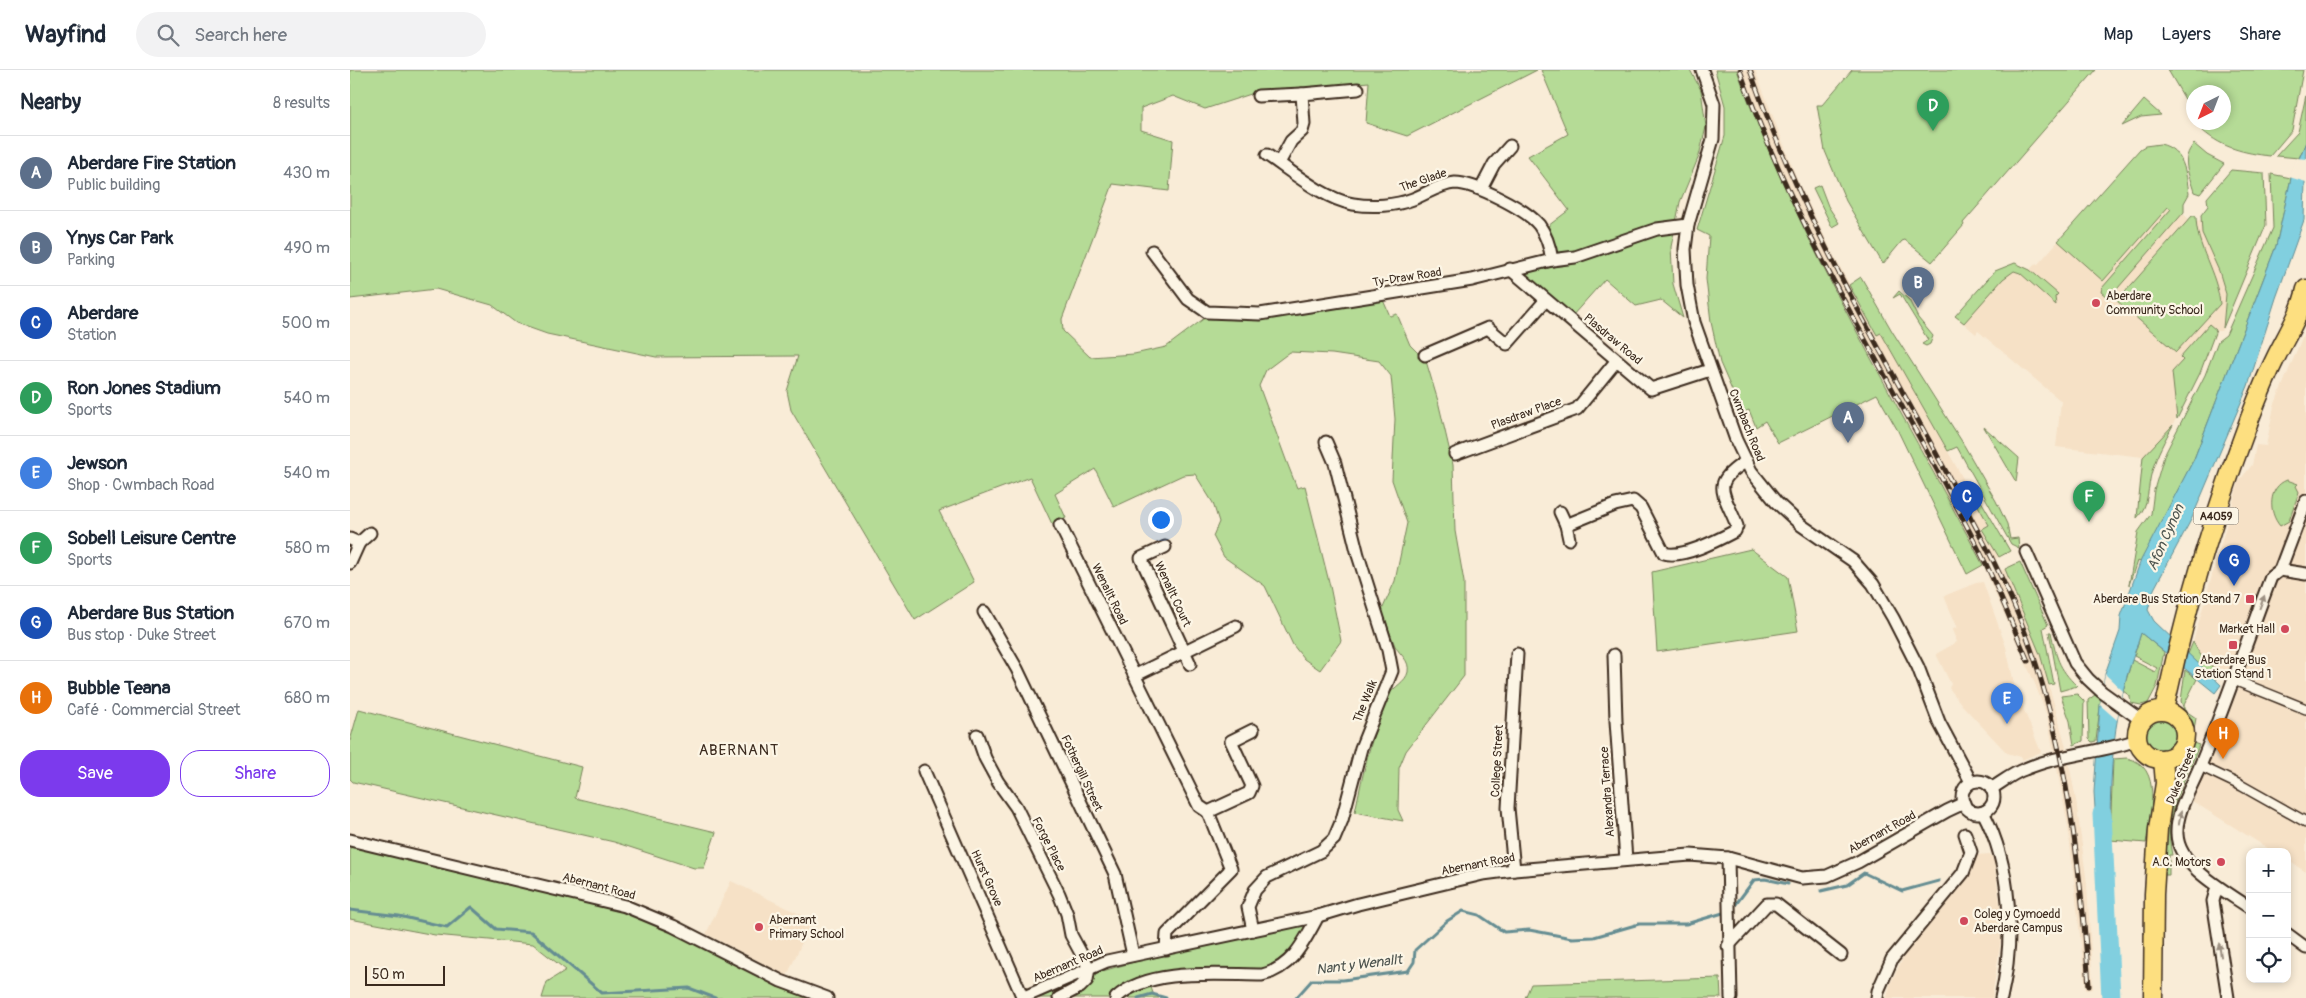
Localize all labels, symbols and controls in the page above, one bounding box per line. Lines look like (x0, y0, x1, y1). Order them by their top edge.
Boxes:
search box (136, 12, 486, 57)
text: Wayfind (25, 20, 106, 49)
icon: search (154, 21, 182, 49)
text: Search here (194, 23, 287, 47)
text: Map (2104, 23, 2133, 46)
text: Layers (2161, 23, 2211, 46)
text: Share (2239, 23, 2281, 46)
north arrow (2186, 85, 2231, 130)
text: Nearby (20, 89, 81, 116)
pin: D (1917, 90, 1949, 131)
text: 8 results (273, 93, 330, 113)
text: Aberdare Fire Station (67, 151, 236, 175)
text: A (31, 163, 41, 183)
text: 430 m (283, 163, 330, 183)
street label: The Glade (1398, 165, 1449, 196)
text: Public building (67, 175, 160, 195)
text: Ynys Car Park (67, 226, 173, 250)
text: B (31, 238, 41, 258)
text: 490 m (284, 238, 330, 258)
text: Parking (67, 250, 115, 270)
street label: Ty-Draw Road (1372, 265, 1443, 290)
pin: B (1902, 267, 1934, 308)
place label: Aberdare Community School (2106, 289, 2203, 318)
marker: Aberdare Community School (2090, 297, 2102, 309)
text: Aberdare (67, 301, 138, 325)
street label: Plasdraw Road (1580, 311, 1645, 368)
text: C (31, 313, 41, 333)
text: 500 m (282, 313, 330, 333)
text: Station (67, 325, 117, 345)
text: Ron Jones Stadium (67, 376, 221, 400)
street label: Cwmbach Road (1725, 387, 1768, 464)
text: D (31, 388, 41, 408)
text: 540 m (283, 388, 330, 408)
street label: Plasdraw Place (1489, 394, 1564, 433)
text: Sports (67, 400, 112, 420)
pin: A (1832, 402, 1864, 443)
text: Jewson (67, 451, 128, 475)
text: E (32, 463, 40, 483)
text: 540 m (283, 463, 330, 483)
text: Shop · Cwmbach Road (67, 475, 215, 495)
pin: C (1951, 481, 1983, 522)
pin: F (2073, 481, 2105, 522)
water label: Afon Cynon (2143, 501, 2188, 573)
your location (1148, 507, 1174, 533)
road number: A4059 (2194, 508, 2238, 524)
text: Sobell Leisure Centre (67, 526, 236, 550)
text: F (31, 538, 41, 558)
text: 580 m (285, 538, 330, 558)
pin: G (2218, 545, 2250, 586)
text: Sports (67, 550, 112, 570)
street label: Wenallt Court (1151, 559, 1194, 629)
street label: Wenallt Road (1088, 561, 1131, 627)
place label: Aberdare Bus Station Stand 7 (2093, 592, 2241, 607)
marker: Aberdare Bus Station Stand 7 (2244, 593, 2256, 605)
one-way arrow (2258, 594, 2266, 609)
text: Aberdare Bus Station (67, 601, 234, 625)
text: G (31, 613, 41, 633)
text: 670 m (284, 613, 330, 633)
place label: Market Hall (2219, 622, 2275, 637)
marker: Market Hall (2279, 623, 2291, 635)
text: Bus stop · Duke Street (67, 625, 216, 645)
marker: Aberdare Bus Station Stand 1 (2227, 639, 2239, 651)
place label: Aberdare Bus Station Stand 1 (2195, 653, 2271, 682)
text: Bubble Teana (67, 676, 171, 700)
street label: The Walk (1350, 678, 1381, 725)
pin: E (1991, 683, 2023, 724)
text: H (31, 688, 41, 708)
text: 680 m (284, 688, 330, 708)
text: Café · Commercial Street (67, 700, 241, 720)
pin: H (2207, 718, 2239, 759)
street label: College Street (1488, 724, 1507, 798)
street label: Fothergill Street (1057, 733, 1106, 814)
district label: ABERNANT (699, 741, 779, 760)
street label: Alexandra Terrace (1597, 746, 1618, 838)
street label: Duke Street (2163, 746, 2200, 807)
button: Save (20, 750, 170, 797)
button: Share (180, 750, 330, 797)
street label: Abernant Road (1846, 808, 1919, 857)
one-way arrow (2177, 810, 2185, 826)
street label: Forge Place (1028, 815, 1069, 874)
street label: Hurst Grove (967, 848, 1006, 909)
map controls (2246, 848, 2291, 983)
button: + (2246, 848, 2291, 893)
street label: Abernant Road (1440, 850, 1516, 879)
place label: A.C. Motors (2152, 855, 2212, 870)
marker: A.C. Motors (2215, 856, 2227, 868)
street label: Abernant Road (561, 870, 637, 903)
button: − (2246, 893, 2291, 938)
place label: Coleg y Cymoedd Aberdare Campus (1974, 907, 2063, 936)
place label: Abernant Primary School (769, 913, 844, 942)
marker: Coleg y Cymoedd Aberdare Campus (1958, 915, 1970, 927)
marker: Abernant Primary School (753, 921, 765, 933)
button: locate (2246, 938, 2291, 983)
one-way arrow (2216, 941, 2224, 957)
street label: Abernant Road (1031, 943, 1106, 986)
water label: Nant y Wenallt (1315, 951, 1404, 978)
scale bar (365, 963, 445, 986)
text: 50 m (372, 966, 405, 983)

